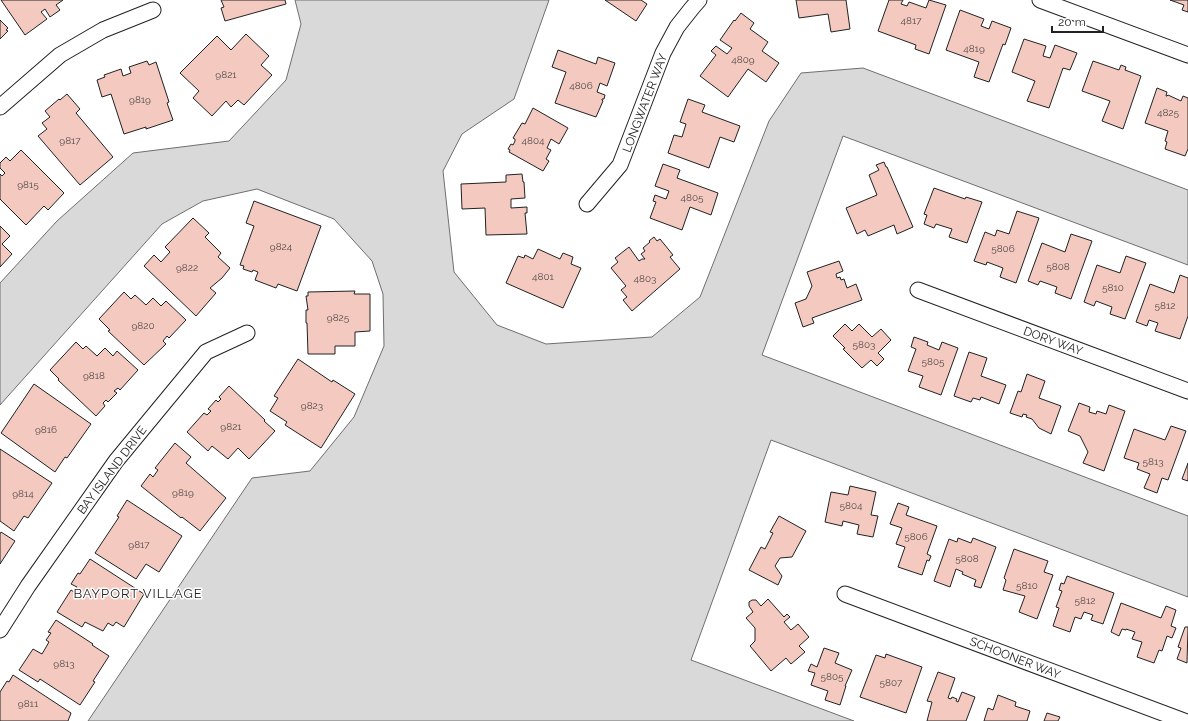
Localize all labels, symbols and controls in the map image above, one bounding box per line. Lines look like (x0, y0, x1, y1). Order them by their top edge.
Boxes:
scale bar (1052, 8, 1103, 34)
house number: 4817 (901, 15, 922, 26)
text: 20 m (1058, 15, 1086, 29)
house number: 4819 (963, 43, 985, 54)
street label: LONGWATER WAY (620, 52, 670, 154)
house number: 4809 (731, 54, 755, 65)
house number: 9821 (215, 69, 237, 80)
house number: 4806 (569, 80, 593, 91)
house number: 9819 (129, 94, 151, 105)
house number: 4825 (1157, 107, 1180, 118)
house number: 9817 (59, 135, 81, 146)
house number: 4804 (522, 135, 545, 146)
house number: 9815 (17, 179, 39, 190)
house number: 4805 (681, 192, 704, 203)
house number: 9824 (270, 241, 293, 252)
house number: 5806 (991, 243, 1015, 254)
house number: 5808 (1046, 261, 1070, 272)
house number: 9822 (176, 262, 198, 273)
house number: 4801 (532, 271, 555, 282)
house number: 4803 (634, 273, 656, 284)
house number: 5810 (1102, 282, 1124, 293)
house number: 5812 (1155, 300, 1175, 311)
house number: 9825 (327, 312, 350, 323)
house number: 9820 (131, 320, 155, 331)
street label: DORY WAY (1022, 324, 1085, 358)
house number: 5803 (853, 339, 875, 350)
house number: 5805 (922, 356, 945, 367)
house number: 9818 (83, 370, 105, 381)
house number: 9823 (301, 400, 323, 411)
house number: 9821 (220, 421, 242, 432)
street label: BAY ISLAND DRIVE (74, 423, 150, 517)
house number: 9816 (35, 424, 57, 435)
house number: 5813 (1143, 456, 1164, 467)
house number: 9819 (172, 487, 194, 498)
house number: 9814 (12, 488, 34, 499)
house number: 5804 (840, 500, 863, 511)
house number: 5806 (904, 531, 928, 542)
house number: 9817 (128, 539, 150, 550)
house number: 5808 (955, 553, 979, 564)
house number: 5810 (1016, 580, 1038, 591)
district label: BAYPORT VILLAGE (73, 586, 203, 601)
house number: 5812 (1075, 595, 1095, 606)
street label: SCHOONER WAY (968, 634, 1063, 682)
house number: 9813 (53, 658, 75, 669)
house number: 5805 (821, 671, 844, 682)
house number: 5807 (880, 677, 903, 688)
house number: 9811 (18, 698, 39, 709)

